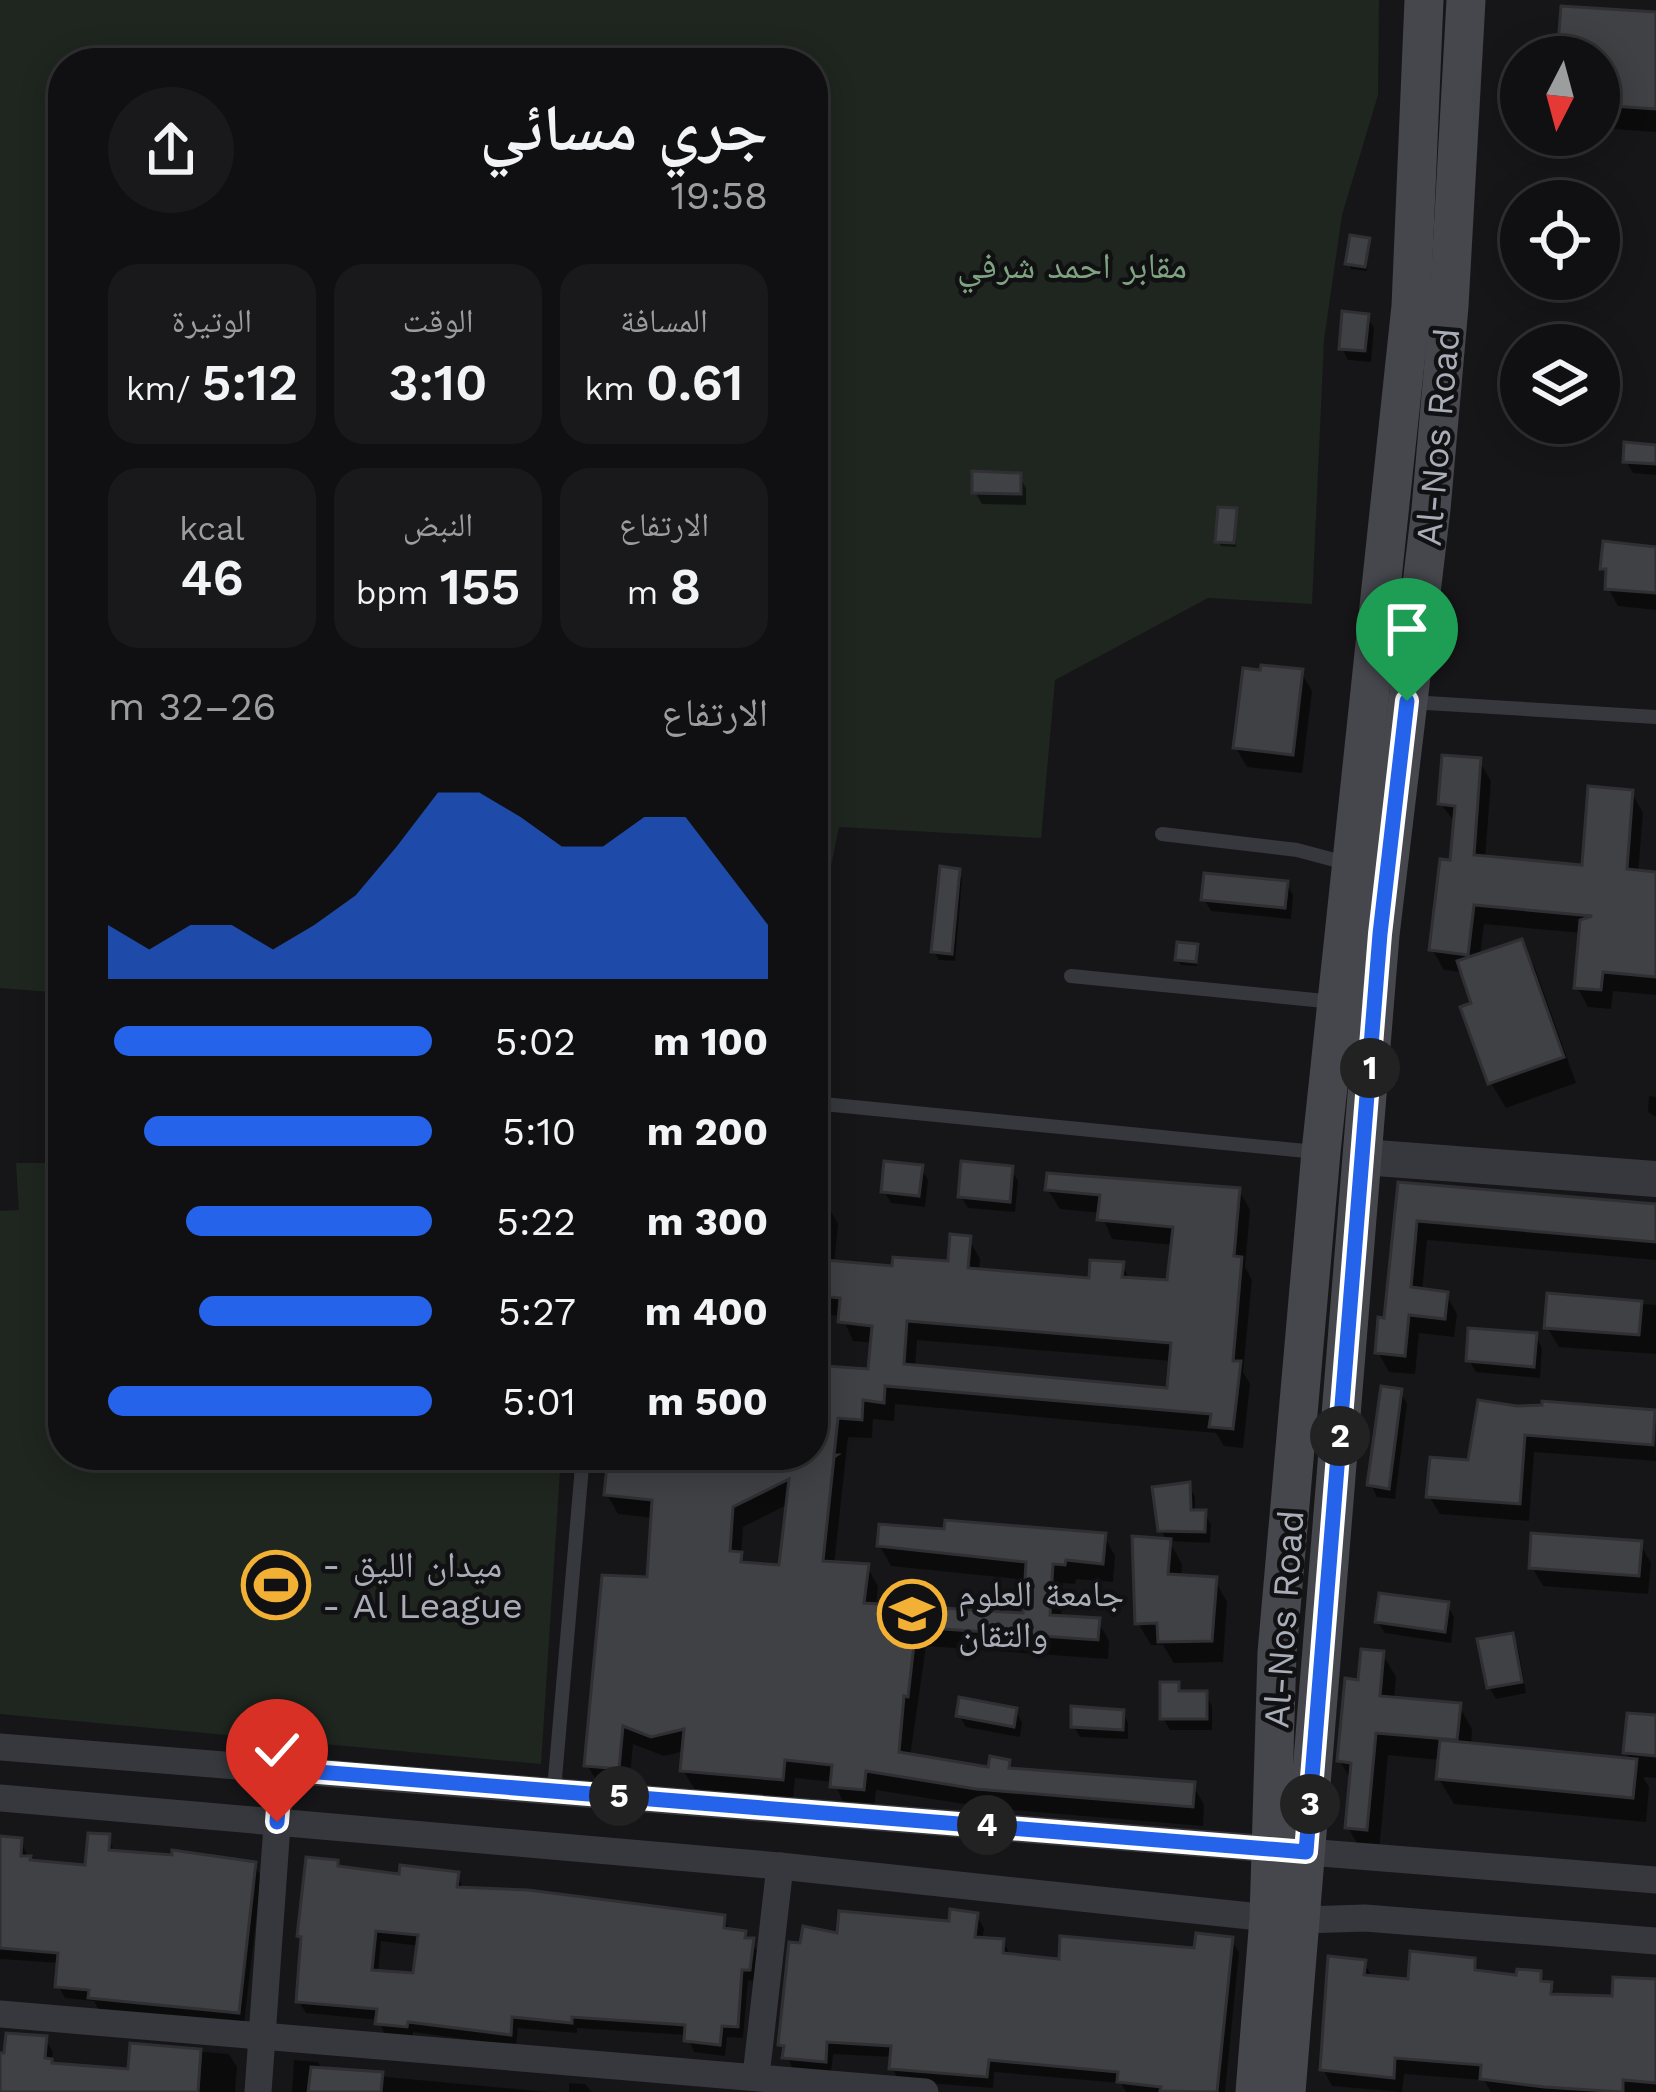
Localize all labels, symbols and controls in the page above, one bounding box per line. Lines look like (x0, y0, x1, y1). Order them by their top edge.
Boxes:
north arrow (1500, 36, 1620, 156)
map controls (1500, 36, 1620, 444)
button: share (108, 87, 234, 213)
text: جري مسائي (479, 89, 768, 166)
text: 19:58 (670, 173, 768, 218)
button: locate (1500, 180, 1620, 300)
park label: مقابر احمد شرفي (957, 245, 1187, 294)
text: الوتيرة (172, 301, 252, 340)
text: الوقت (402, 301, 474, 340)
text: المسافة (620, 301, 708, 340)
button: layers (1500, 324, 1620, 444)
street label: Al-Nos Road (1408, 326, 1468, 548)
text: 5:12 (202, 353, 298, 412)
text: 3:10 (389, 353, 488, 412)
text: 0.61 (646, 353, 743, 412)
text: /km (126, 369, 202, 408)
text: km (585, 369, 646, 408)
text: النبض (403, 505, 473, 544)
text: الارتفاع (619, 505, 709, 544)
text: kcal (179, 509, 245, 548)
text: 46 (180, 548, 244, 607)
text: 155 (440, 557, 520, 616)
text: 8 (669, 557, 701, 616)
text: bpm (356, 573, 440, 612)
text: m (627, 573, 669, 612)
pin (1356, 578, 1458, 701)
icon: arrive (1374, 596, 1440, 662)
text: 26–32 m (108, 684, 276, 729)
text: الارتفاع (662, 690, 768, 735)
text: 5:02 (495, 1019, 576, 1064)
text: 100 m (653, 1019, 768, 1064)
pin: 1 (1340, 1038, 1400, 1098)
text: 1 (1363, 1048, 1377, 1087)
text: 5:10 (502, 1109, 576, 1154)
text: 200 m (647, 1109, 768, 1154)
text: 5:22 (496, 1199, 576, 1244)
text: 300 m (647, 1199, 768, 1244)
text: 5:27 (498, 1289, 576, 1334)
text: 400 m (645, 1289, 768, 1334)
text: 5:01 (502, 1379, 576, 1424)
text: 500 m (647, 1379, 768, 1424)
pin: 2 (1310, 1406, 1370, 1466)
text: 2 (1330, 1416, 1350, 1455)
street label: Al-Nos Road (1255, 1509, 1313, 1730)
place label: - ميدان الليق - Al League (322, 1544, 523, 1627)
sports icon: - ميدان الليق - Al League (241, 1550, 311, 1620)
place label: جامعة العلوم والتقان (958, 1573, 1124, 1656)
school or university icon: جامعة العلوم والتقان (877, 1579, 947, 1649)
pin (226, 1699, 328, 1822)
icon: check (244, 1717, 310, 1783)
pin: 5 (589, 1766, 649, 1826)
pin: 3 (1280, 1774, 1340, 1834)
text: 5 (609, 1776, 629, 1815)
text: 3 (1300, 1784, 1320, 1823)
pin: 4 (957, 1795, 1017, 1855)
text: 4 (976, 1805, 998, 1844)

